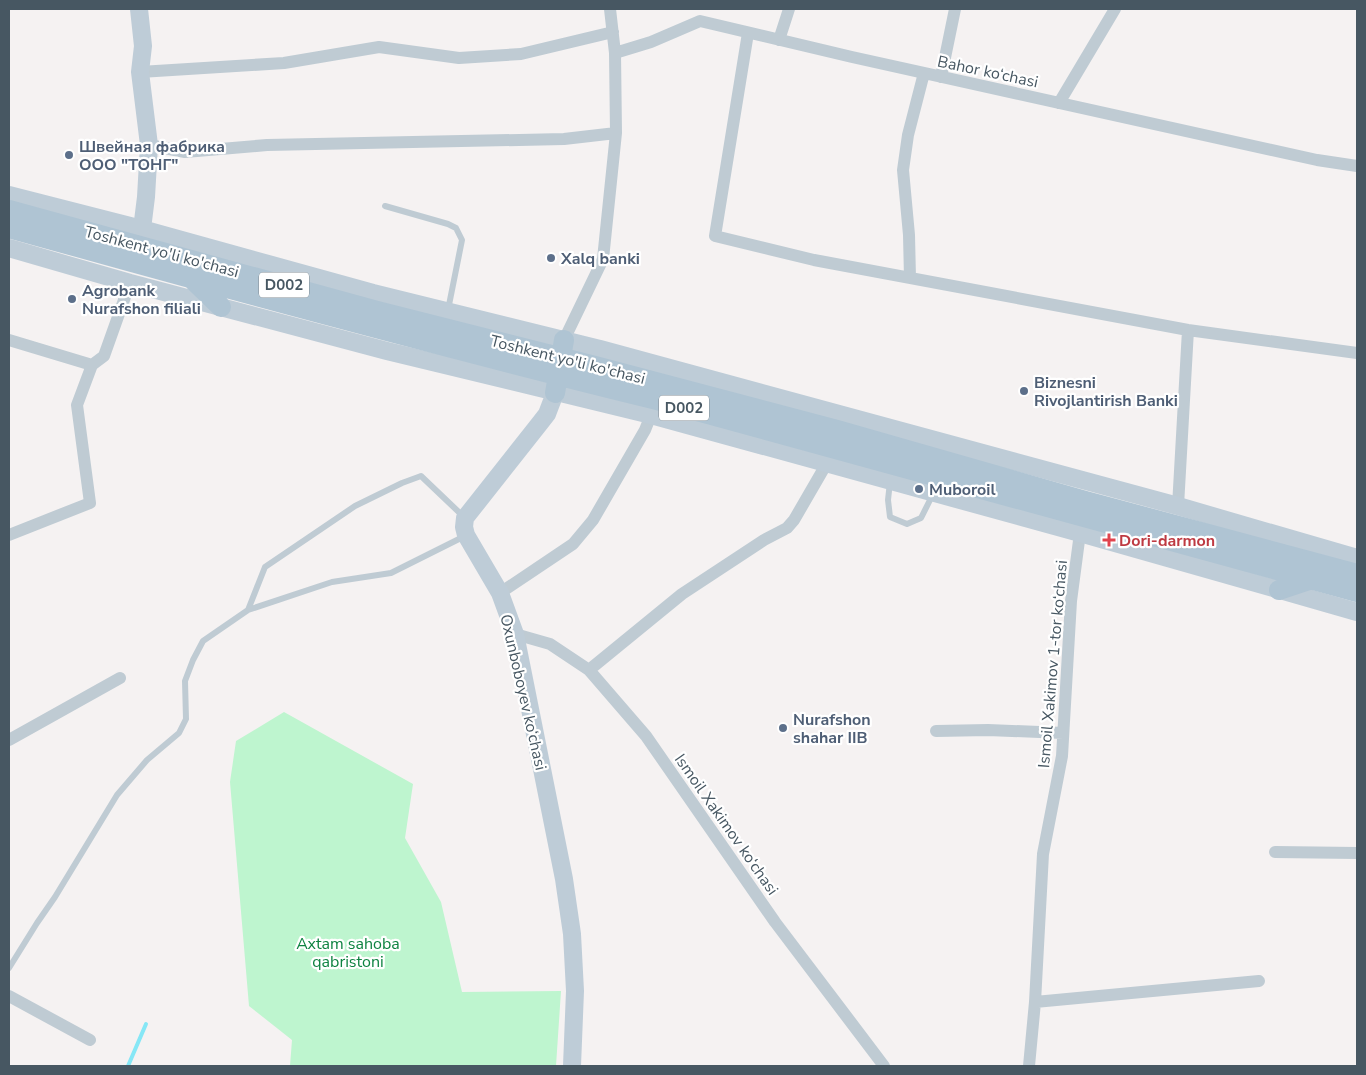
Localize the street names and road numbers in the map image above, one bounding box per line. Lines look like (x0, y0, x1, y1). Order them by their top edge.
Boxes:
street label: Bahor ko‘chasi (935, 51, 1040, 93)
street label: Toshkent yo'li ko'chasi (82, 221, 241, 283)
road number: D002 (259, 272, 309, 298)
street label: Toshkent yo'li ko'chasi (488, 330, 648, 390)
road number: D002 (659, 396, 709, 420)
street label: Ismoil Xakimov 1-tor ko‘chasi (1033, 559, 1073, 769)
street label: Oxunboboyev ko‘chasi (494, 612, 552, 772)
street label: Ismoil Xakimov ko‘chasi (669, 750, 783, 900)

